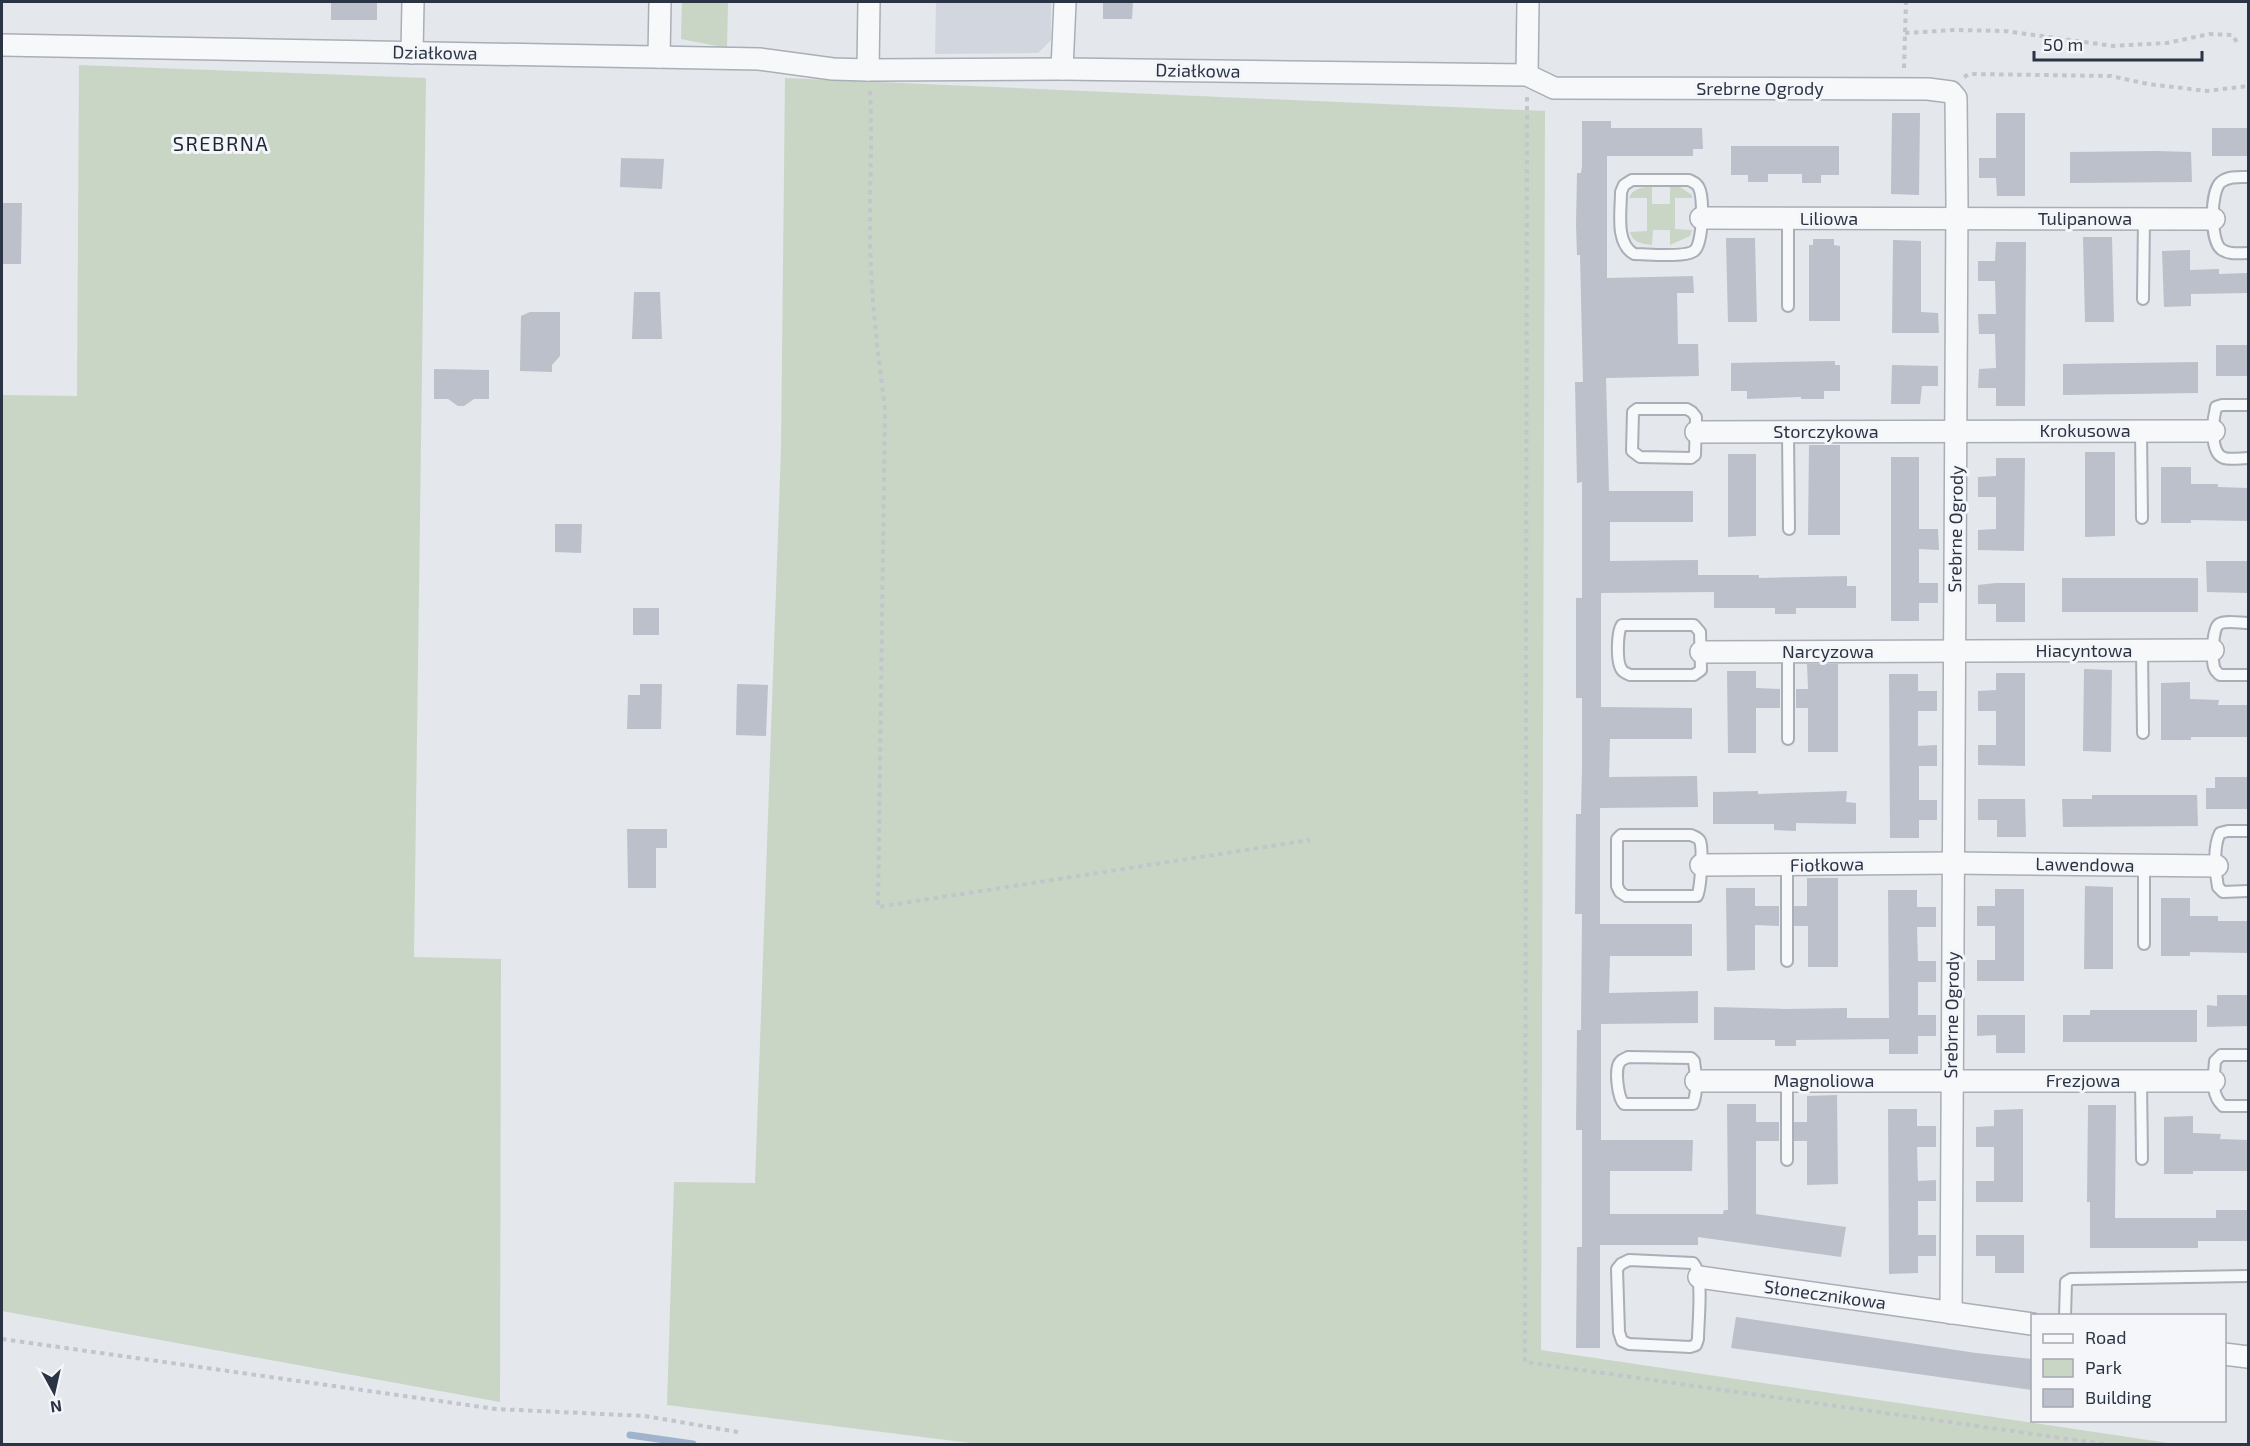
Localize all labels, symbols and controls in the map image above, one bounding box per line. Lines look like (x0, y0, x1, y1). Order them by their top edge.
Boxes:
scale bar (2034, 24, 2202, 62)
text: 50 m (2043, 33, 2083, 55)
street label: Działkowa (392, 40, 478, 64)
street label: Działkowa (1155, 58, 1241, 82)
street label: Srebrne Ogrody (1696, 77, 1824, 99)
district label: SREBRNA (173, 131, 269, 155)
street label: Liliowa (1800, 207, 1858, 229)
street label: Tulipanowa (2038, 207, 2132, 229)
street label: Krokusowa (2039, 419, 2131, 441)
street label: Storczykowa (1773, 420, 1879, 442)
street label: Srebrne Ogrody (1943, 465, 1967, 593)
street label: Hiacyntowa (2036, 639, 2132, 661)
street label: Narcyzowa (1782, 640, 1874, 662)
street label: Fiołkowa (1790, 852, 1864, 876)
street label: Lawendowa (2035, 852, 2135, 876)
street label: Srebrne Ogrody (1939, 951, 1963, 1079)
street label: Magnoliowa (1773, 1069, 1875, 1091)
street label: Frezjowa (2046, 1069, 2120, 1091)
street label: Słonecznikowa (1763, 1275, 1888, 1313)
legend (2031, 1314, 2226, 1422)
text: Road (2085, 1326, 2126, 1348)
text: Park (2085, 1356, 2122, 1378)
north arrow (24, 1362, 84, 1422)
text: Building (2085, 1386, 2152, 1408)
text: N (49, 1397, 63, 1418)

